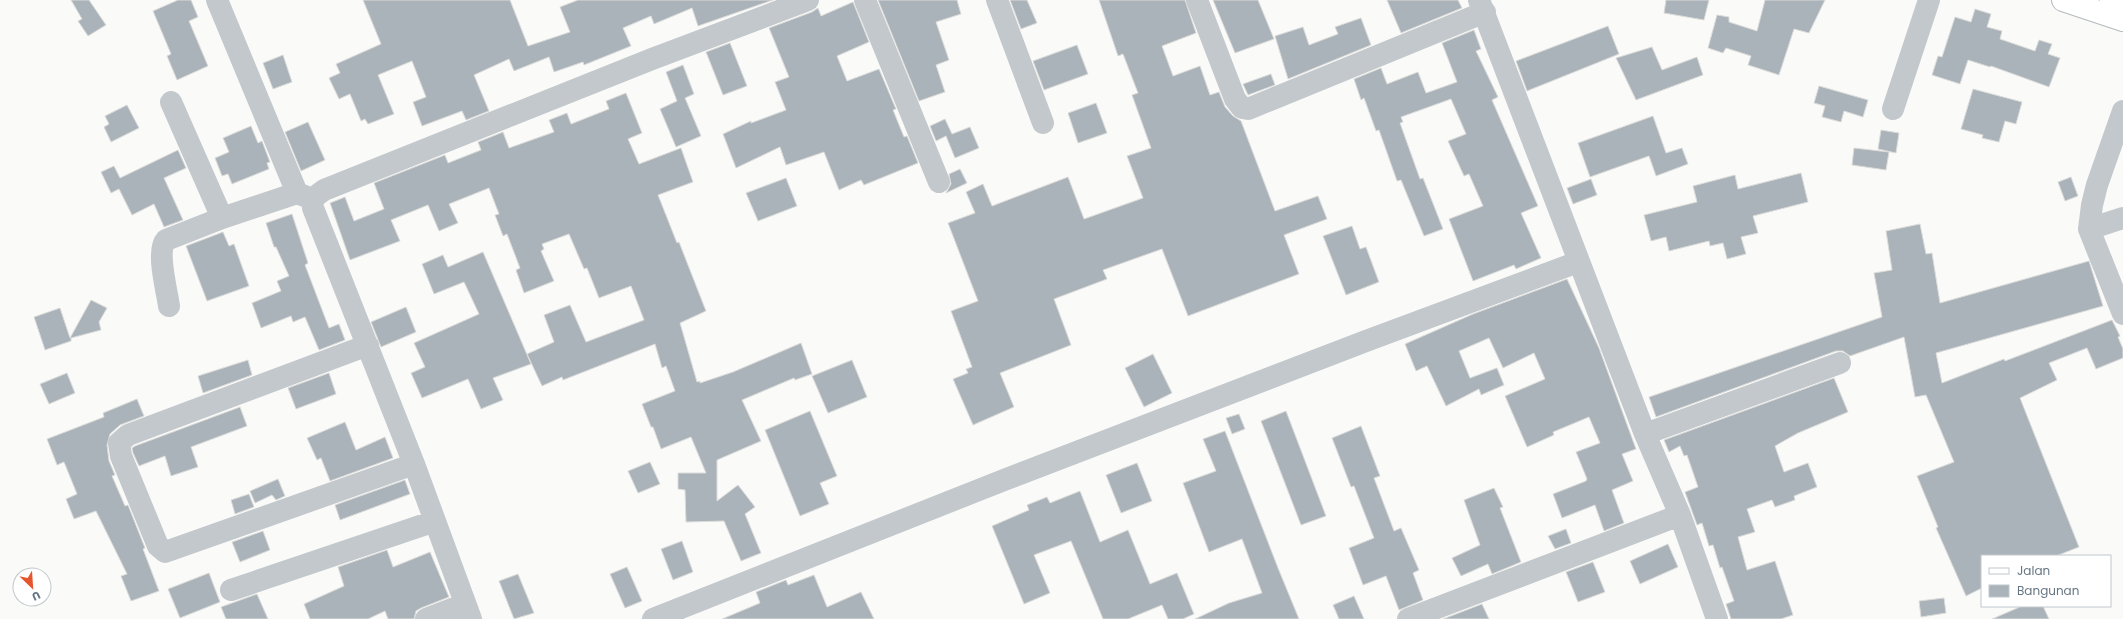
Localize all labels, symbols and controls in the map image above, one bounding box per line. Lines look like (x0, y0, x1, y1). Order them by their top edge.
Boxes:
legend (1981, 555, 2111, 607)
text: Jalan (2017, 562, 2050, 579)
north arrow (12, 567, 52, 607)
text: Bangunan (2017, 582, 2079, 599)
text: U (29, 587, 43, 605)

